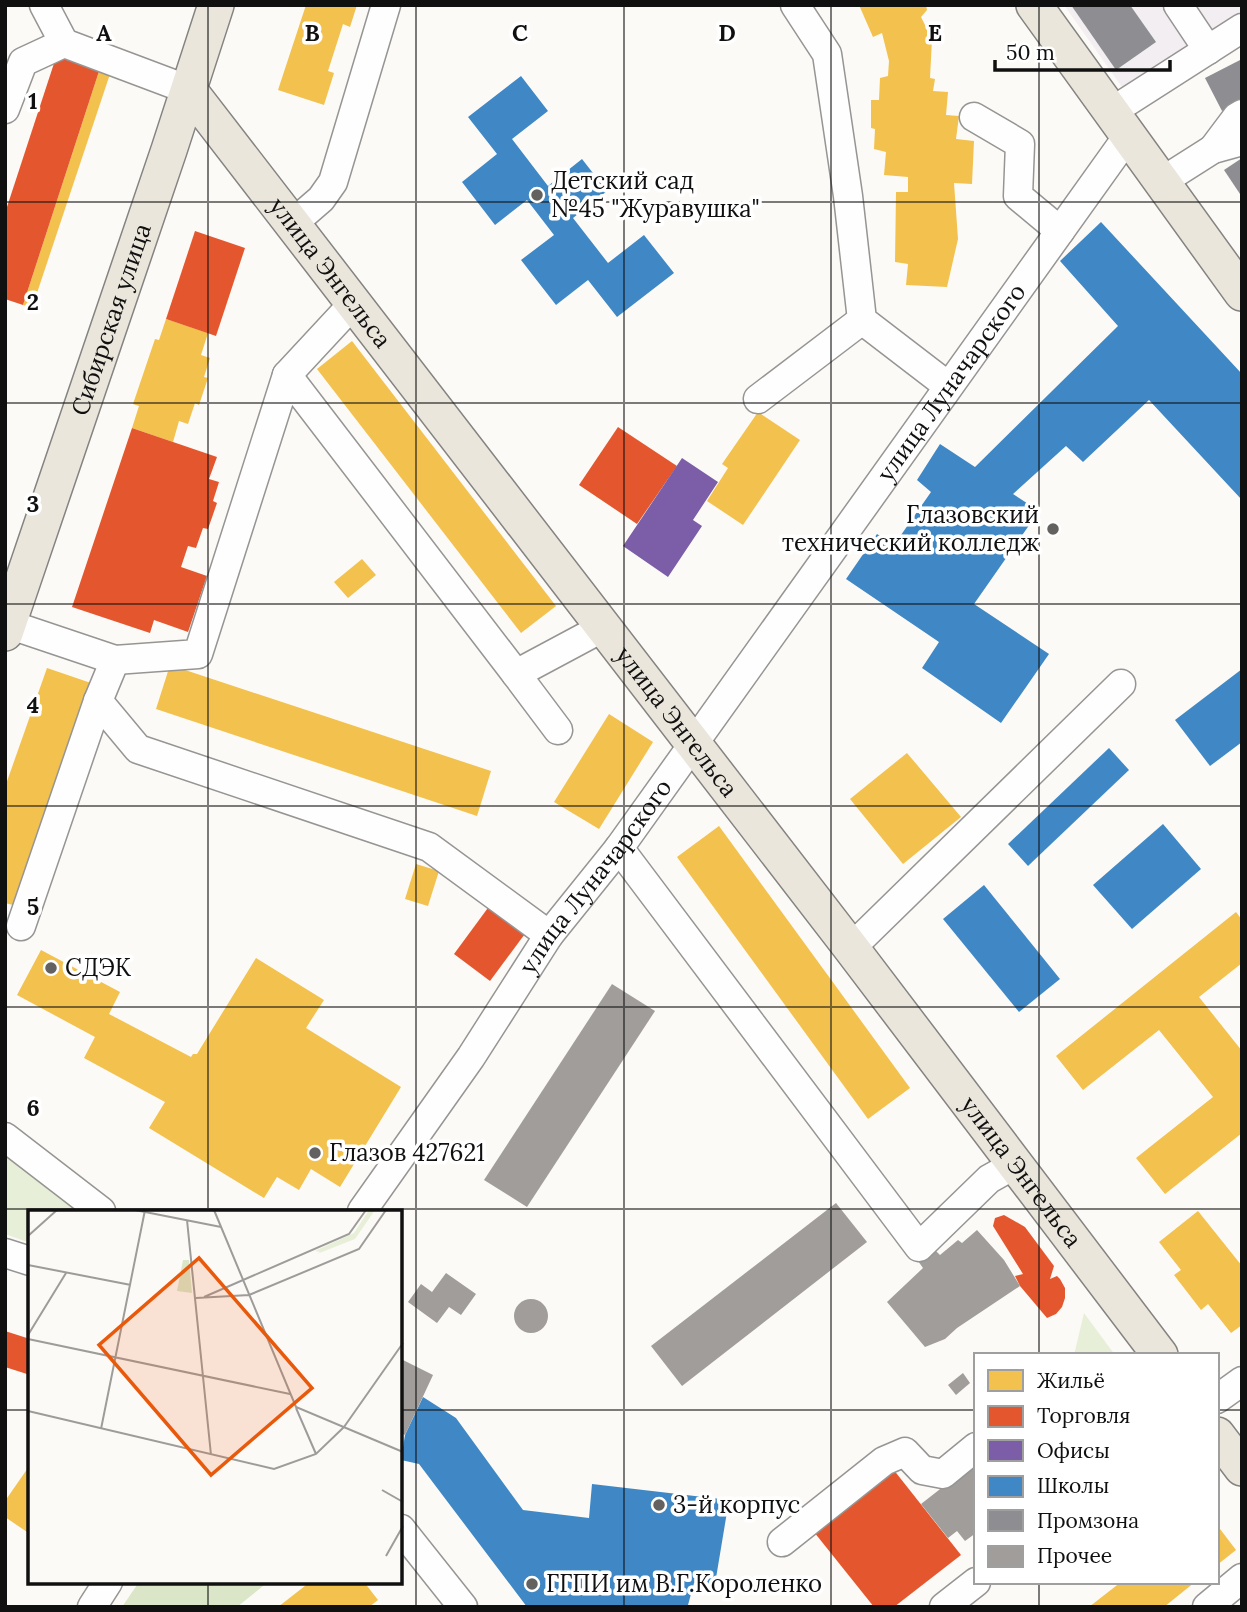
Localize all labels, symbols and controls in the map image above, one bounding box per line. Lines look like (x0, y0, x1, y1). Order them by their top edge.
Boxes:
text: A (96, 18, 112, 47)
text: B (304, 18, 320, 47)
text: C (512, 18, 528, 47)
text: D (718, 18, 736, 47)
text: E (928, 18, 942, 47)
scale bar (995, 28, 1170, 72)
text: 50 m (1006, 39, 1055, 66)
text: 1 (28, 86, 38, 115)
place label: Детский сад №45 "Журавушка" (551, 165, 760, 224)
marker: Детский сад №45 "Журавушка" (529, 187, 545, 203)
street label: улица Энгельса (263, 191, 398, 354)
street label: Сибирская улица (64, 219, 158, 419)
street label: улица Луначарского (870, 277, 1032, 488)
text: 2 (27, 287, 39, 316)
text: 3 (27, 489, 39, 518)
place label: Глазовский технический колледж (782, 499, 1039, 558)
marker: Глазовский технический колледж (1045, 521, 1061, 537)
street label: улица Энгельса (609, 640, 745, 803)
text: 4 (27, 690, 39, 719)
street label: улица Луначарского (512, 773, 678, 980)
text: 5 (27, 892, 39, 921)
place label: СДЭК (65, 952, 132, 983)
marker: СДЭК (43, 960, 59, 976)
street label: улица Энгельса (954, 1090, 1089, 1254)
text: 6 (26, 1093, 40, 1122)
place label: Глазов 427621 (329, 1137, 485, 1168)
marker: Глазов 427621 (307, 1145, 323, 1161)
inset map (28, 1210, 402, 1584)
legend (974, 1353, 1219, 1584)
text: Жильё (1037, 1367, 1105, 1394)
text: Торговля (1037, 1402, 1131, 1429)
text: Офисы (1037, 1437, 1110, 1464)
text: Школы (1037, 1472, 1109, 1499)
place label: 3-й корпус (673, 1489, 800, 1520)
marker: 3-й корпус (651, 1497, 667, 1513)
text: Промзона (1037, 1507, 1139, 1534)
text: Прочее (1037, 1542, 1112, 1569)
place label: ГГПИ им В.Г.Короленко (546, 1568, 822, 1599)
marker: ГГПИ им В.Г.Короленко (524, 1576, 540, 1592)

